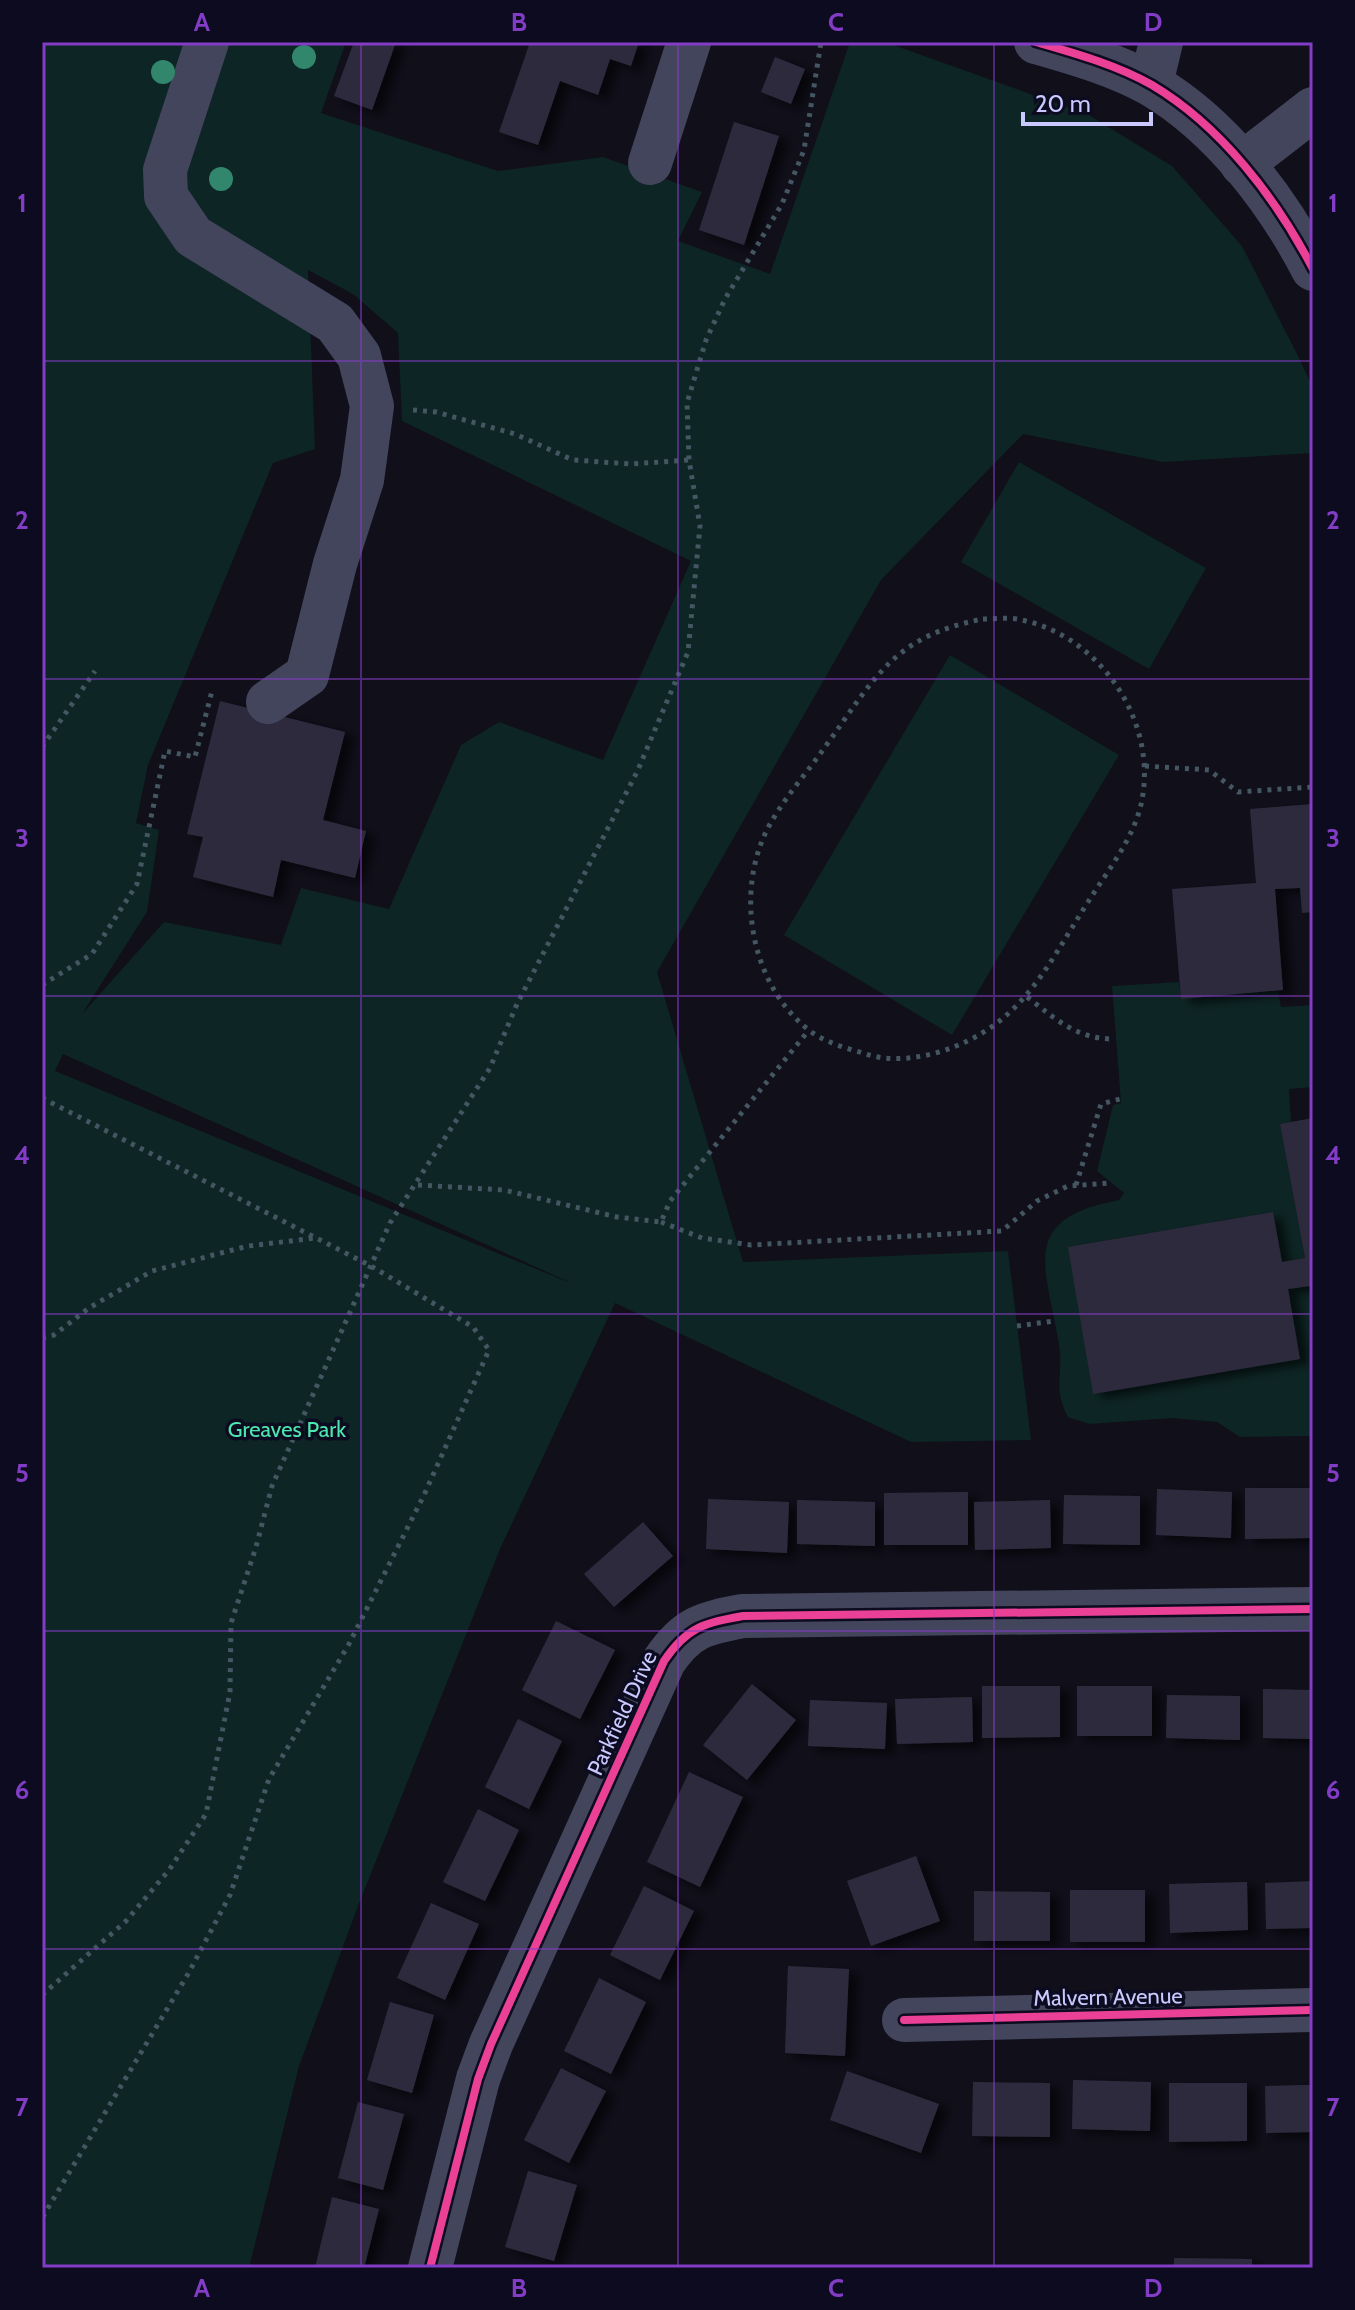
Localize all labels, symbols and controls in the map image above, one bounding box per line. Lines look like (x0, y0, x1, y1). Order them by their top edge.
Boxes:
text: A (194, 6, 211, 38)
text: B (511, 6, 527, 38)
text: C (828, 6, 844, 38)
text: D (1144, 6, 1162, 38)
scale bar (1023, 76, 1151, 126)
text: 20 m (1035, 89, 1091, 118)
text: 1 (17, 187, 27, 219)
text: 1 (1328, 187, 1338, 219)
text: 2 (15, 504, 29, 536)
text: 2 (1326, 504, 1340, 536)
text: 3 (15, 822, 29, 854)
text: 3 (1326, 822, 1340, 854)
text: 4 (14, 1139, 30, 1171)
text: 4 (1325, 1139, 1341, 1171)
park label: Greaves Park (228, 1416, 346, 1443)
text: 5 (15, 1457, 29, 1489)
text: 5 (1326, 1457, 1340, 1489)
street label: Parkfield Drive (581, 1646, 663, 1780)
text: 6 (15, 1774, 29, 1806)
text: 6 (1326, 1774, 1340, 1806)
street label: Malvern Avenue (1033, 1982, 1183, 2012)
text: 7 (15, 2091, 29, 2123)
text: 7 (1326, 2091, 1340, 2123)
text: A (194, 2272, 211, 2304)
text: B (511, 2272, 527, 2304)
text: C (828, 2272, 844, 2304)
text: D (1144, 2272, 1162, 2304)

